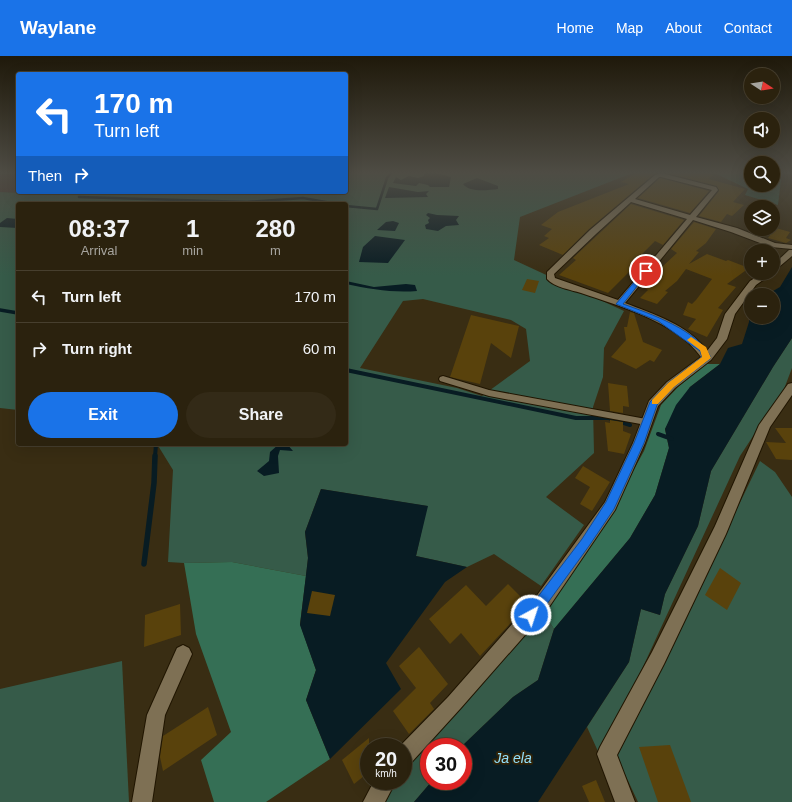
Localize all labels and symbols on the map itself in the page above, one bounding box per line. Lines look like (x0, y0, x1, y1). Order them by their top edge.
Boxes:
north arrow (744, 68, 780, 104)
pin (629, 254, 663, 288)
position arrow (510, 594, 552, 636)
speed limit sign: 30 (420, 738, 472, 790)
water label: Ja ela (493, 750, 532, 766)

